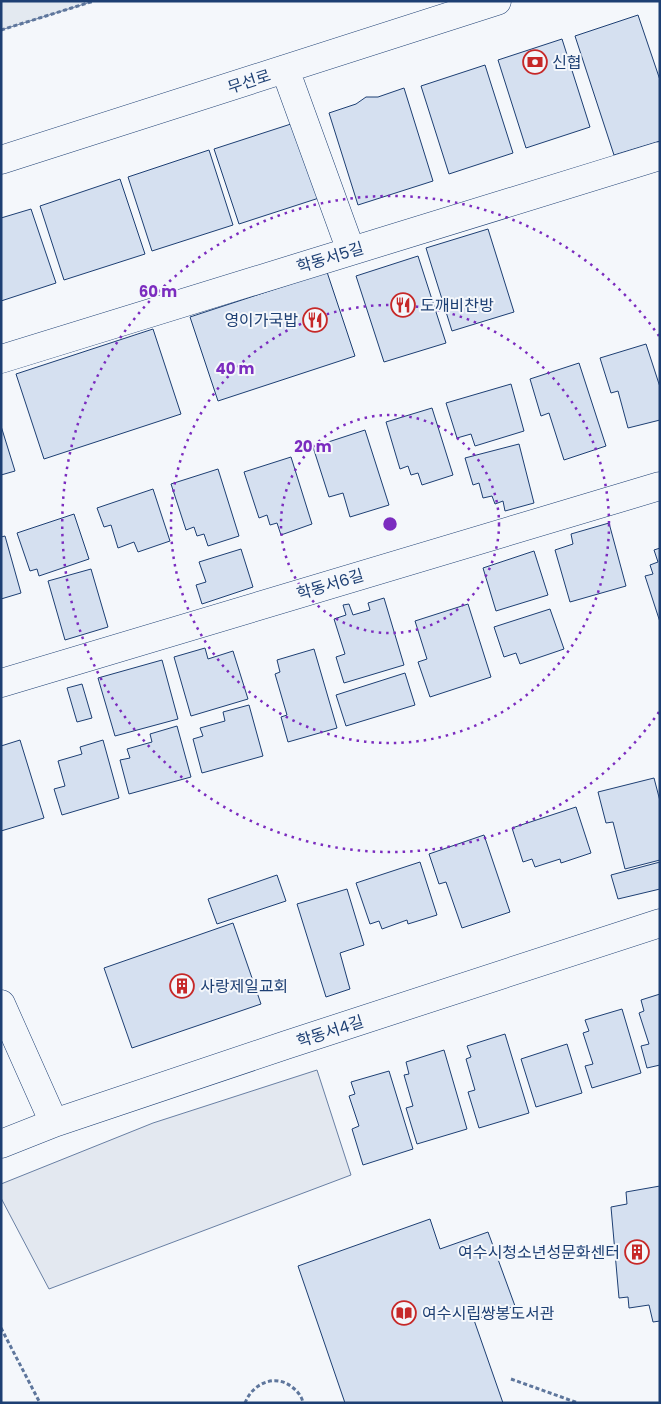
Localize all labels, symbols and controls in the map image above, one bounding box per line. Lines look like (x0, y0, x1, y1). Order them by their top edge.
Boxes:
bank icon: 신협 (522, 49, 548, 75)
place label: 신협 (552, 51, 581, 74)
street label: 무선로 (225, 64, 274, 99)
street label: 학동서5길 (294, 236, 366, 279)
text: 60 m (139, 281, 177, 302)
restaurant icon: 도깨비찬방 (390, 292, 416, 318)
place label: 도깨비찬방 (420, 294, 494, 317)
restaurant icon: 영이가국밥 (302, 307, 328, 333)
place label: 영이가국밥 (224, 309, 298, 332)
text: 40 m (215, 358, 255, 379)
text: 20 m (294, 436, 332, 457)
centre of rings (381, 515, 399, 533)
street label: 학동서6길 (294, 563, 367, 606)
building icon: 사랑제일교회 (169, 973, 195, 999)
place label: 사랑제일교회 (200, 975, 288, 998)
street label: 학동서4길 (294, 1010, 366, 1053)
building icon: 여수시청소년성문화센터 (624, 1239, 650, 1265)
place label: 여수시청소년성문화센터 (458, 1241, 620, 1264)
library icon: 여수시립쌍봉도서관 (391, 1300, 417, 1326)
place label: 여수시립쌍봉도서관 (422, 1302, 555, 1325)

